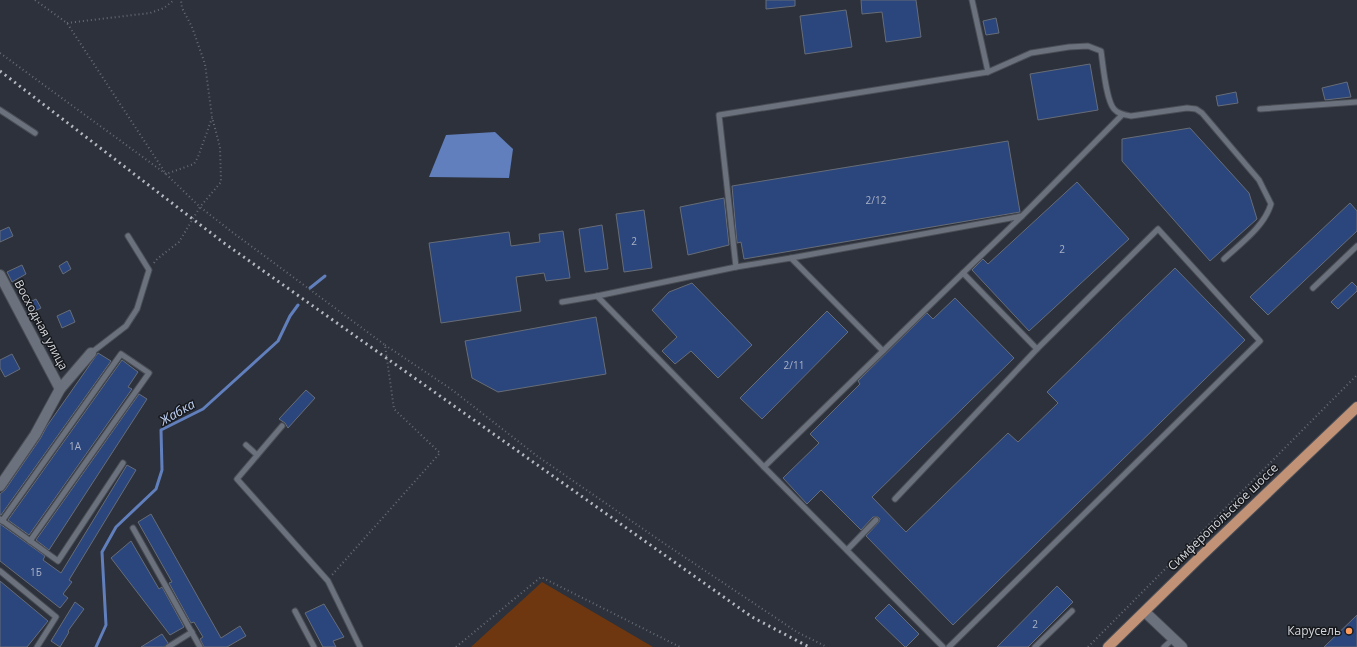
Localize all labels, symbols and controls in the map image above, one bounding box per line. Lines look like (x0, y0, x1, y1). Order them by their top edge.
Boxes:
house number: 2/12 (866, 193, 887, 207)
house number: 2 (631, 234, 637, 248)
house number: 2 (1059, 242, 1065, 256)
street label: Восходная улица (11, 277, 72, 373)
house number: 2/11 (784, 358, 804, 372)
water label: Жабка (155, 394, 199, 430)
house number: 1А (69, 439, 82, 453)
street label: Симферопольское шоссе (1164, 459, 1282, 574)
house number: 1Б (30, 565, 42, 579)
house number: 2 (1032, 617, 1038, 631)
place label: Карусель (1287, 622, 1341, 639)
marker: Карусель (1344, 626, 1354, 636)

